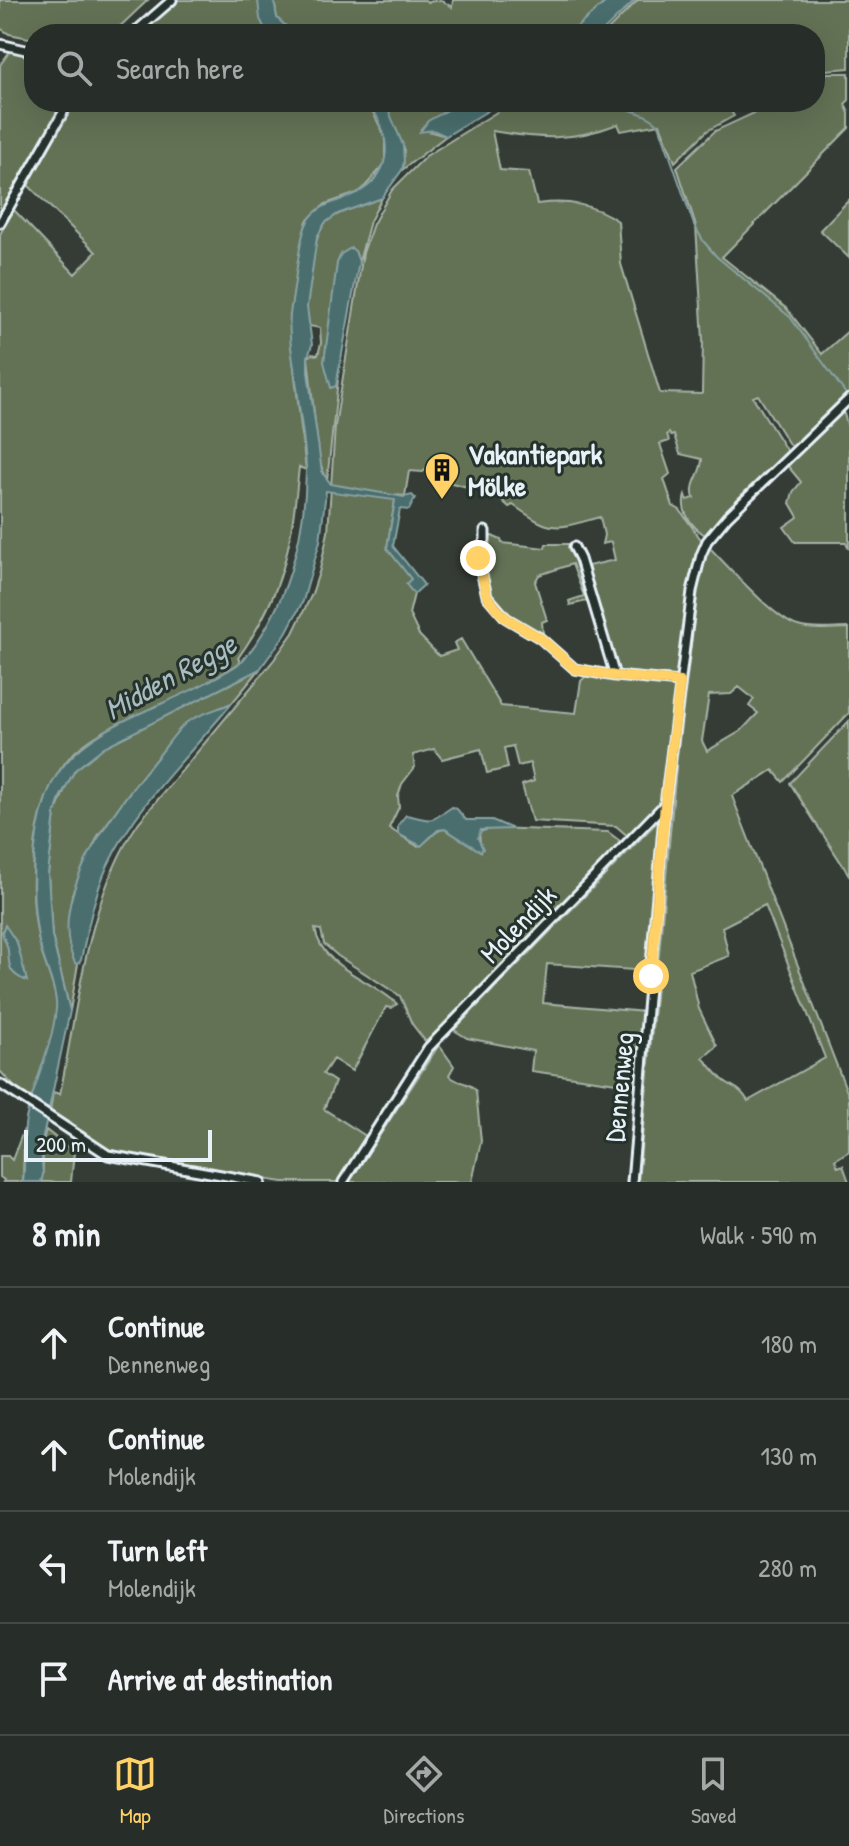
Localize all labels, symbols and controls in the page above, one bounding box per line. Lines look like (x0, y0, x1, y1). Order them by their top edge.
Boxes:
search box (24, 24, 825, 112)
icon: search (52, 46, 96, 90)
text: Search here (116, 48, 244, 88)
place label: Vakantiepark Mölke (468, 435, 603, 505)
building icon: Vakantiepark Mölke (423, 451, 461, 501)
route end (460, 540, 496, 576)
water label: Midden Regge (97, 623, 244, 729)
street label: Molendijk (471, 877, 565, 971)
route start (633, 958, 669, 994)
street label: Dennenweg (595, 1030, 643, 1144)
scale bar (24, 1126, 212, 1162)
text: 200 m (36, 1129, 86, 1159)
text: 8 min (32, 1211, 101, 1257)
text: Walk · 590 m (700, 1217, 817, 1252)
text: Continue (108, 1306, 205, 1346)
icon: ahead (32, 1321, 76, 1365)
text: 180 m (761, 1326, 817, 1361)
text: Dennenweg (108, 1346, 210, 1381)
text: Continue (108, 1418, 205, 1458)
icon: ahead (32, 1433, 76, 1477)
text: 130 m (761, 1438, 817, 1473)
text: Molendijk (108, 1458, 196, 1493)
text: Turn left (108, 1530, 207, 1570)
icon: left (32, 1545, 76, 1589)
text: 280 m (758, 1550, 817, 1585)
text: Molendijk (108, 1570, 196, 1605)
icon: arrive (32, 1657, 76, 1701)
text: Arrive at destination (108, 1659, 333, 1699)
tab: Map (113, 1752, 157, 1830)
tab: Directions (384, 1752, 465, 1830)
tab: Saved (691, 1752, 736, 1830)

